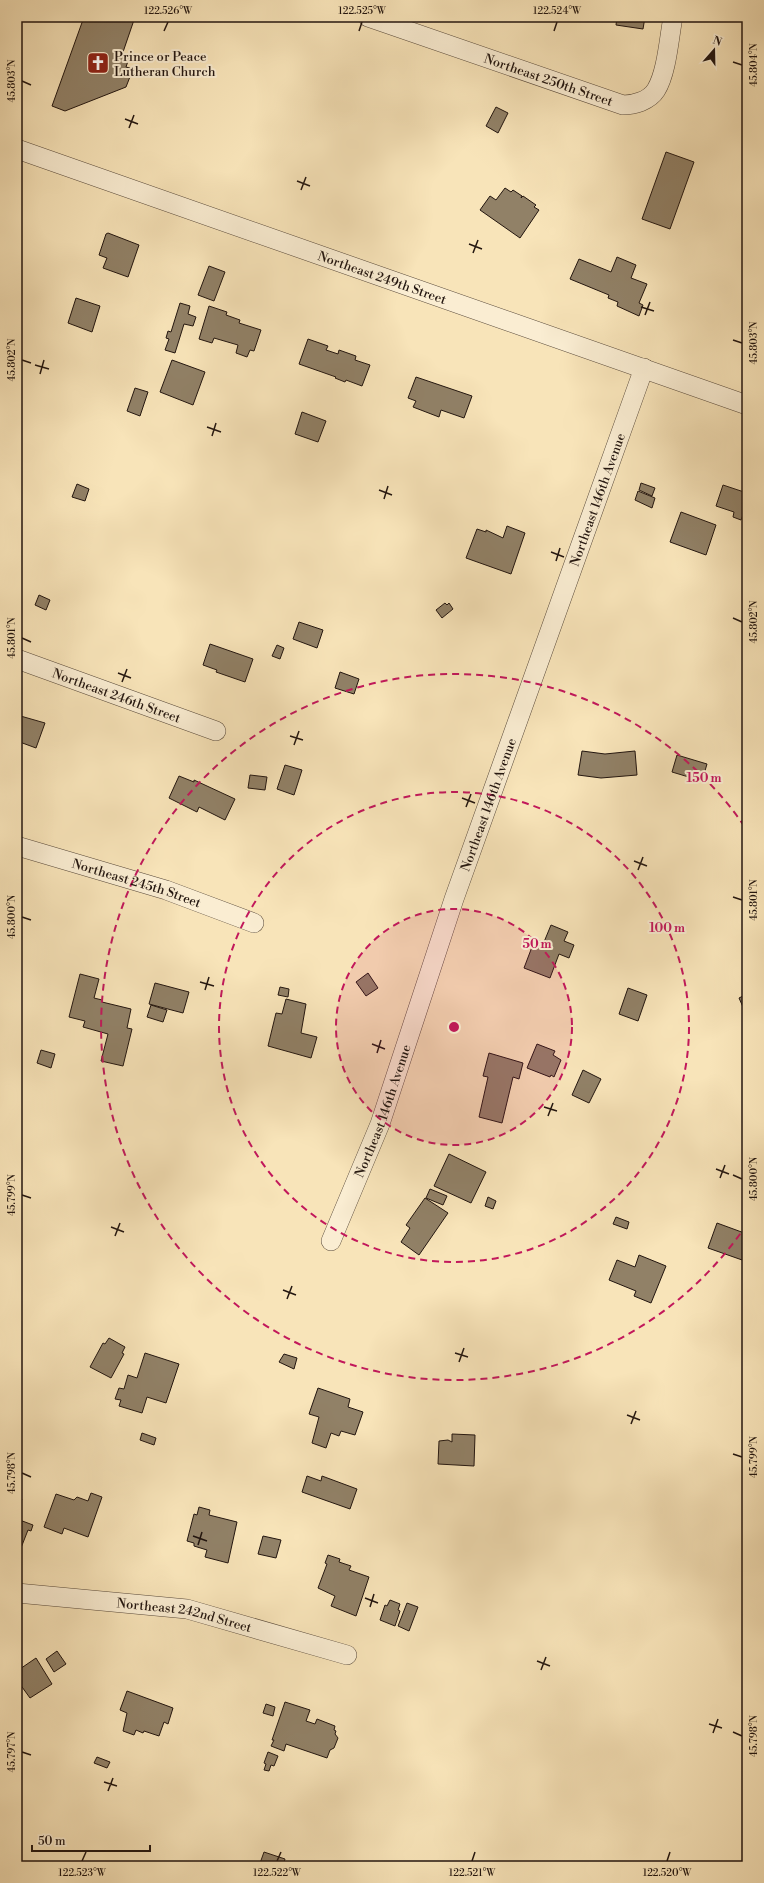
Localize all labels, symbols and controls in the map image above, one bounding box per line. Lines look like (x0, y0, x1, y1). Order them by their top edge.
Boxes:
text: 122.526°W (144, 5, 193, 17)
text: 122.525°W (338, 5, 387, 17)
text: 122.524°W (533, 5, 582, 17)
north arrow (694, 30, 734, 70)
text: N (711, 33, 724, 50)
text: 45.804°N (748, 43, 760, 87)
place label: Prince or Peace Lutheran Church (114, 49, 216, 80)
church icon: Prince or Peace Lutheran Church (85, 50, 111, 76)
street label: Northeast 250th Street (482, 51, 615, 110)
text: 45.803°N (6, 59, 18, 103)
street label: Northeast 249th Street (315, 248, 449, 308)
text: 45.803°N (748, 321, 760, 365)
text: 45.802°N (6, 338, 18, 382)
street label: Northeast 146th Avenue (567, 431, 629, 569)
text: 45.802°N (748, 600, 760, 644)
text: 45.801°N (6, 617, 18, 659)
street label: Northeast 246th Street (50, 665, 183, 727)
street label: Northeast 146th Avenue (458, 736, 520, 874)
text: 150 m (687, 771, 721, 786)
street label: Northeast 245th Street (70, 856, 203, 912)
text: 45.801°N (748, 879, 760, 921)
text: 45.800°N (6, 894, 18, 939)
text: 100 m (649, 921, 685, 936)
text: 50 m (522, 937, 552, 952)
centre of rings (447, 1020, 461, 1034)
street label: Northeast 146th Avenue (351, 1042, 415, 1180)
text: 45.800°N (748, 1156, 760, 1201)
text: 45.799°N (6, 1174, 18, 1216)
text: 45.799°N (748, 1436, 760, 1478)
text: 45.798°N (6, 1452, 18, 1494)
street label: Northeast 242nd Street (116, 1595, 254, 1636)
text: 45.798°N (748, 1715, 760, 1757)
text: 45.797°N (6, 1731, 18, 1772)
scale bar (32, 1827, 150, 1853)
text: 50 m (38, 1834, 66, 1849)
text: 122.523°W (58, 1867, 107, 1879)
text: 122.522°W (253, 1867, 302, 1879)
text: 122.521°W (449, 1867, 496, 1879)
text: 122.520°W (643, 1867, 692, 1879)

